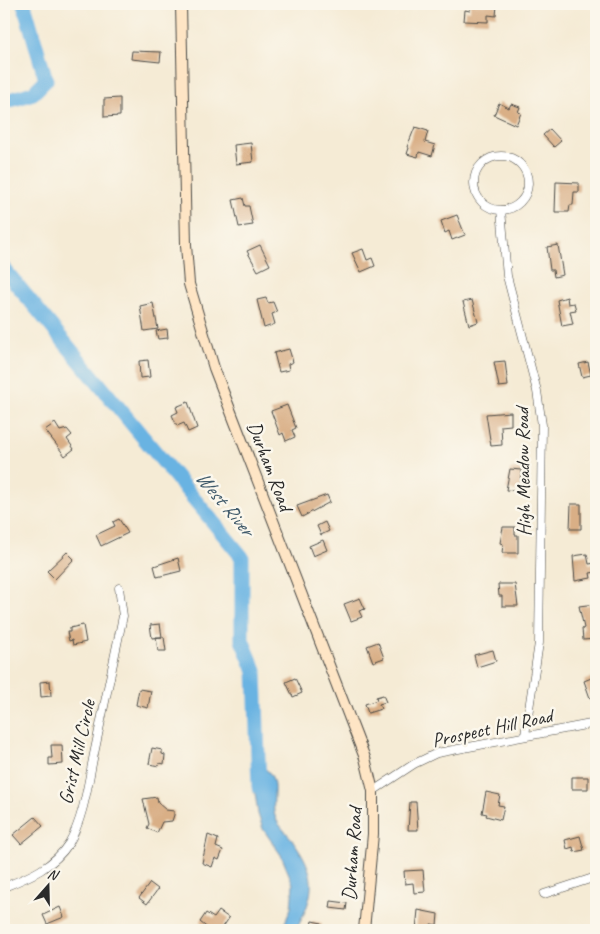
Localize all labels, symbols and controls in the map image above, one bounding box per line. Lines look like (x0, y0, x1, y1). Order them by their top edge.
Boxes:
street label: High Meadow Road (509, 404, 537, 537)
street label: Durham Road (242, 418, 300, 517)
water label: West River (190, 465, 263, 544)
street label: Grist Mill Circle (53, 696, 101, 807)
street label: Prospect Hill Road (429, 702, 558, 753)
street label: Durham Road (336, 803, 368, 902)
north arrow (22, 862, 72, 912)
text: N (45, 865, 61, 885)

